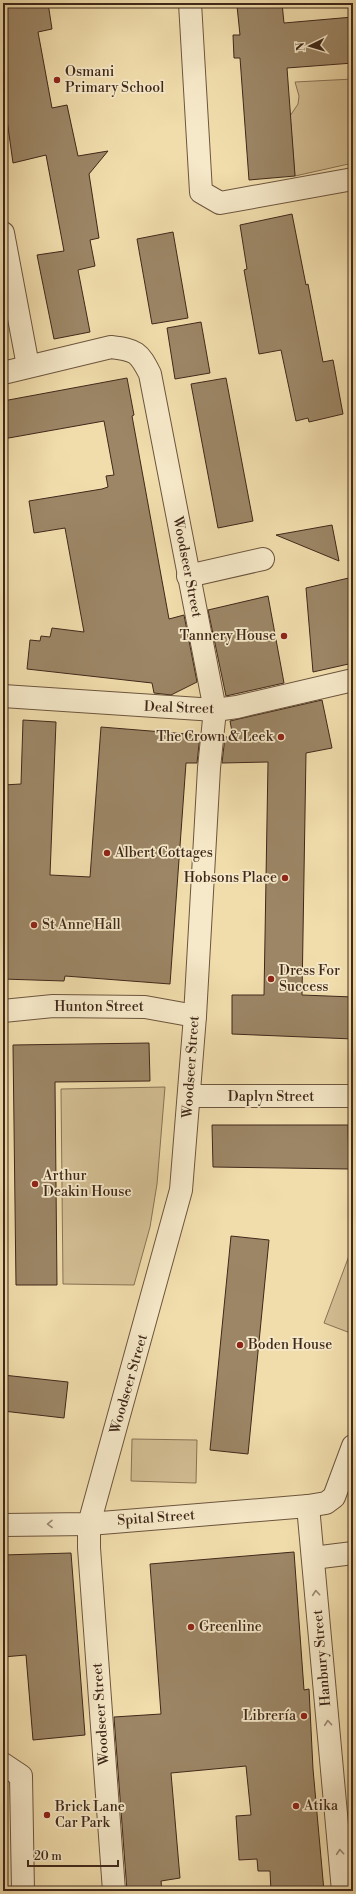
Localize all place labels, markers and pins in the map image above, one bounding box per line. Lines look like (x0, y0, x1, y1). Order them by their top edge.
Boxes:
place label: Osmani Primary School (65, 63, 164, 97)
marker: Osmani Primary School (52, 75, 62, 85)
place label: Tannery House (180, 627, 276, 645)
marker: Tannery House (279, 631, 289, 641)
place label: The Crown & Leek (156, 728, 274, 746)
marker: The Crown & Leek (276, 732, 286, 742)
place label: Albert Cottages (114, 844, 213, 862)
marker: Albert Cottages (102, 848, 112, 858)
place label: Hobsons Place (184, 869, 277, 887)
marker: Hobsons Place (280, 873, 290, 883)
place label: St Anne Hall (42, 916, 121, 934)
marker: St Anne Hall (29, 920, 39, 930)
place label: Dress For Success (279, 962, 340, 996)
marker: Dress For Success (266, 974, 276, 984)
place label: Arthur Deakin House (42, 1167, 131, 1201)
marker: Arthur Deakin House (30, 1179, 40, 1189)
place label: Boden House (247, 1336, 332, 1354)
marker: Boden House (235, 1340, 245, 1350)
place label: Greenline (199, 1618, 262, 1636)
marker: Greenline (186, 1622, 196, 1632)
place label: Librería (243, 1707, 297, 1725)
marker: Librería (299, 1711, 309, 1721)
place label: Atika (303, 1797, 339, 1815)
place label: Brick Lane Car Park (54, 1798, 125, 1832)
marker: Atika (291, 1801, 301, 1811)
marker: Brick Lane Car Park (42, 1810, 52, 1820)

